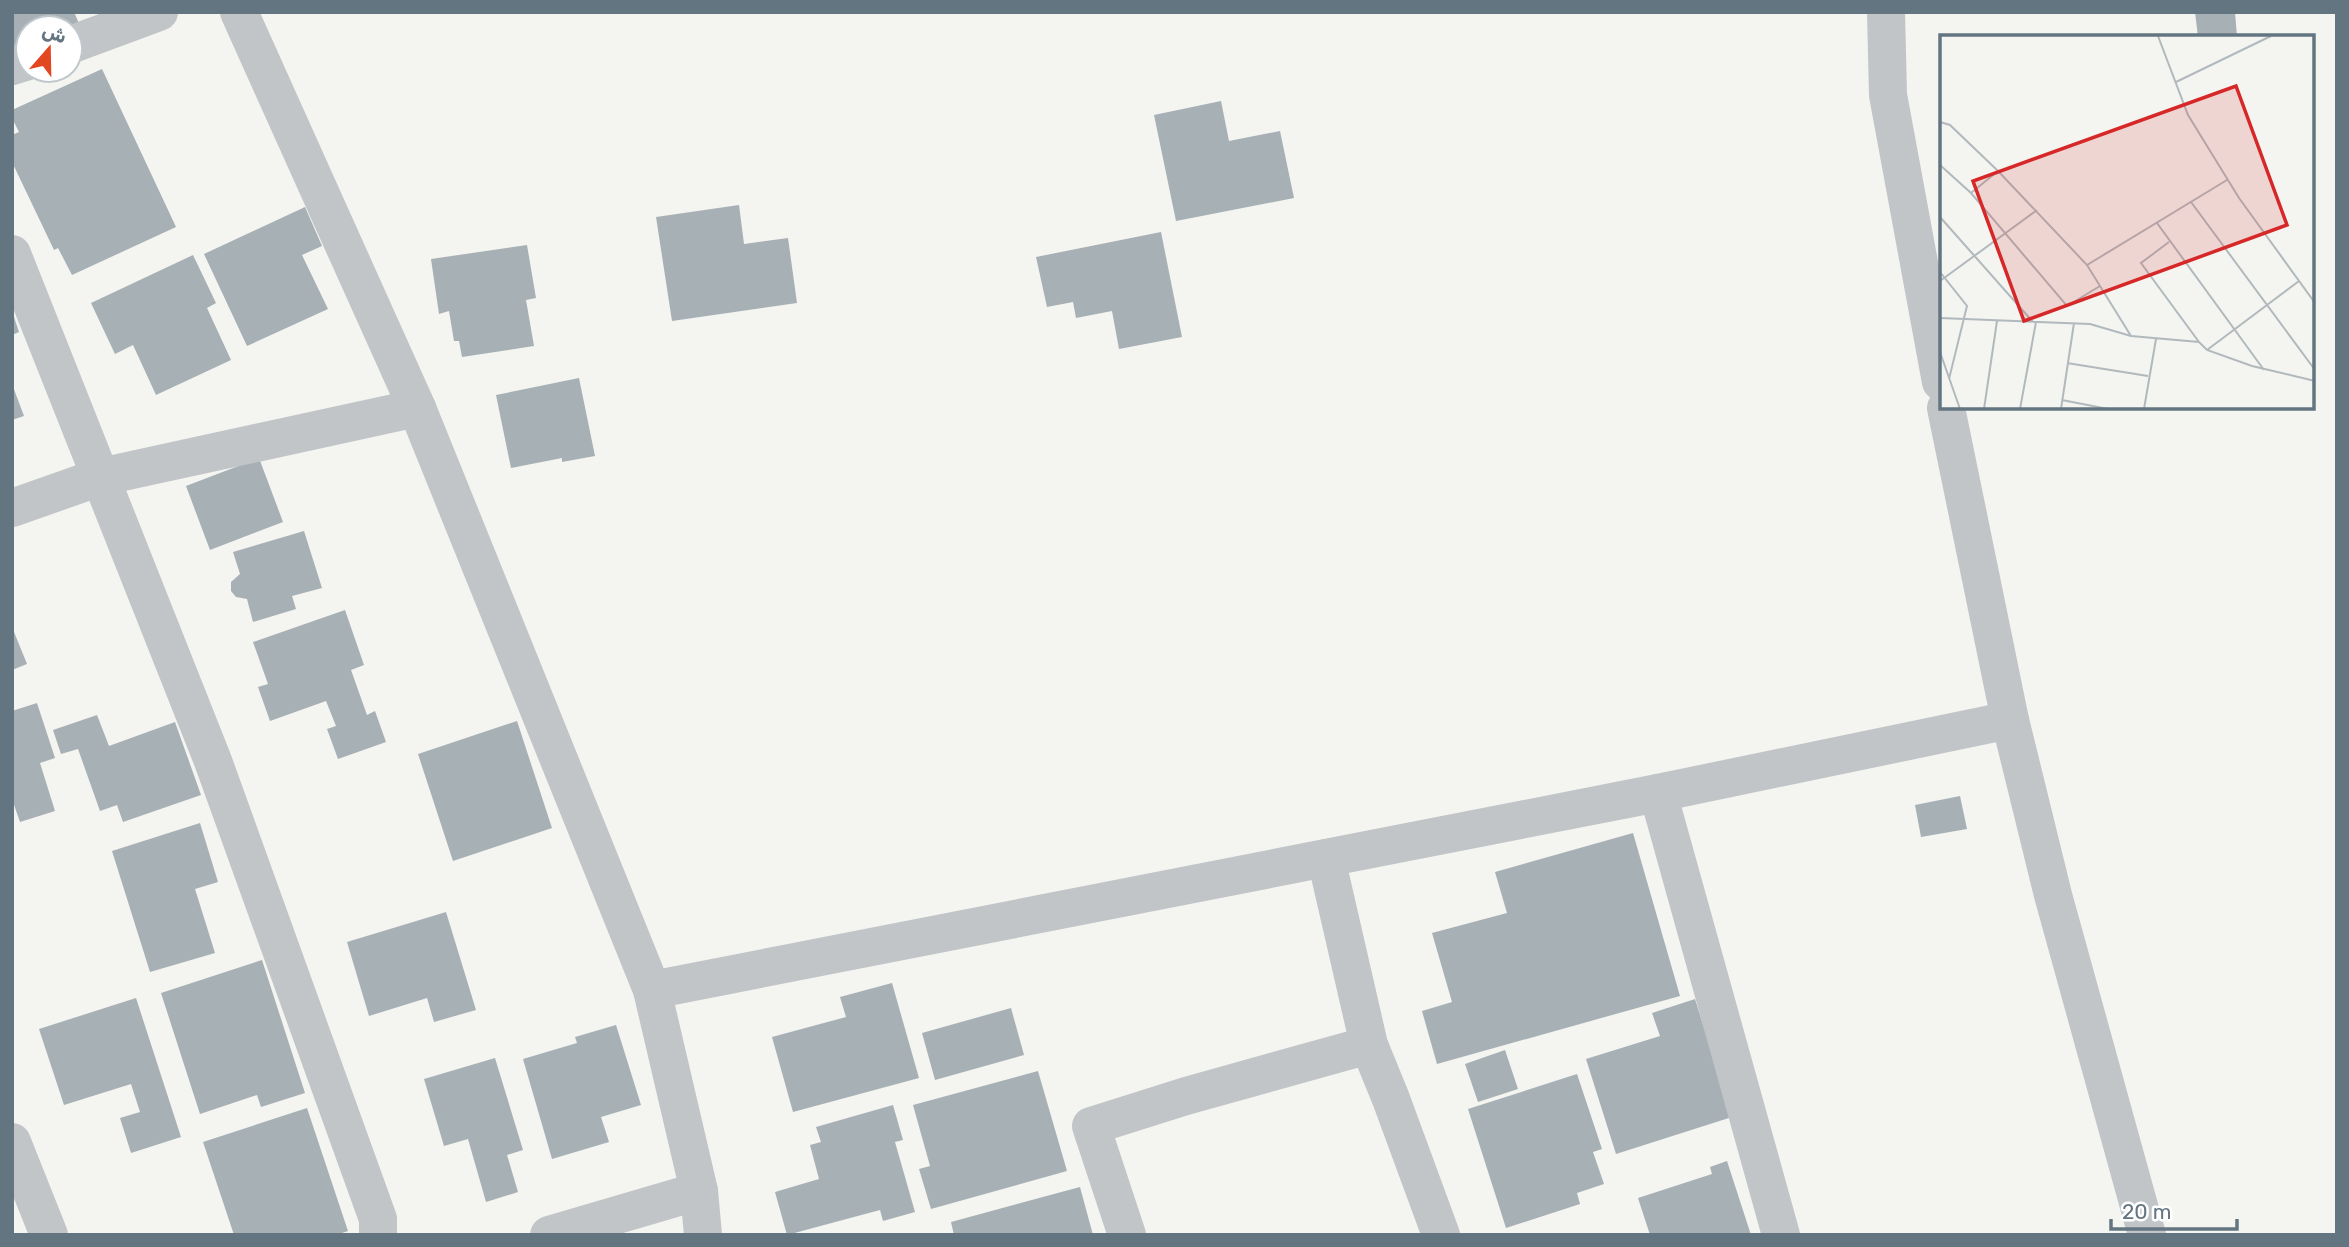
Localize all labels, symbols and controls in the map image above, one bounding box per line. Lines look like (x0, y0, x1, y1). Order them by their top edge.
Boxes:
north arrow (14, 14, 84, 84)
text: ش (39, 19, 70, 48)
inset map (1940, 35, 2314, 410)
scale bar (2111, 1188, 2237, 1232)
text: 20 m (2122, 1199, 2171, 1224)

